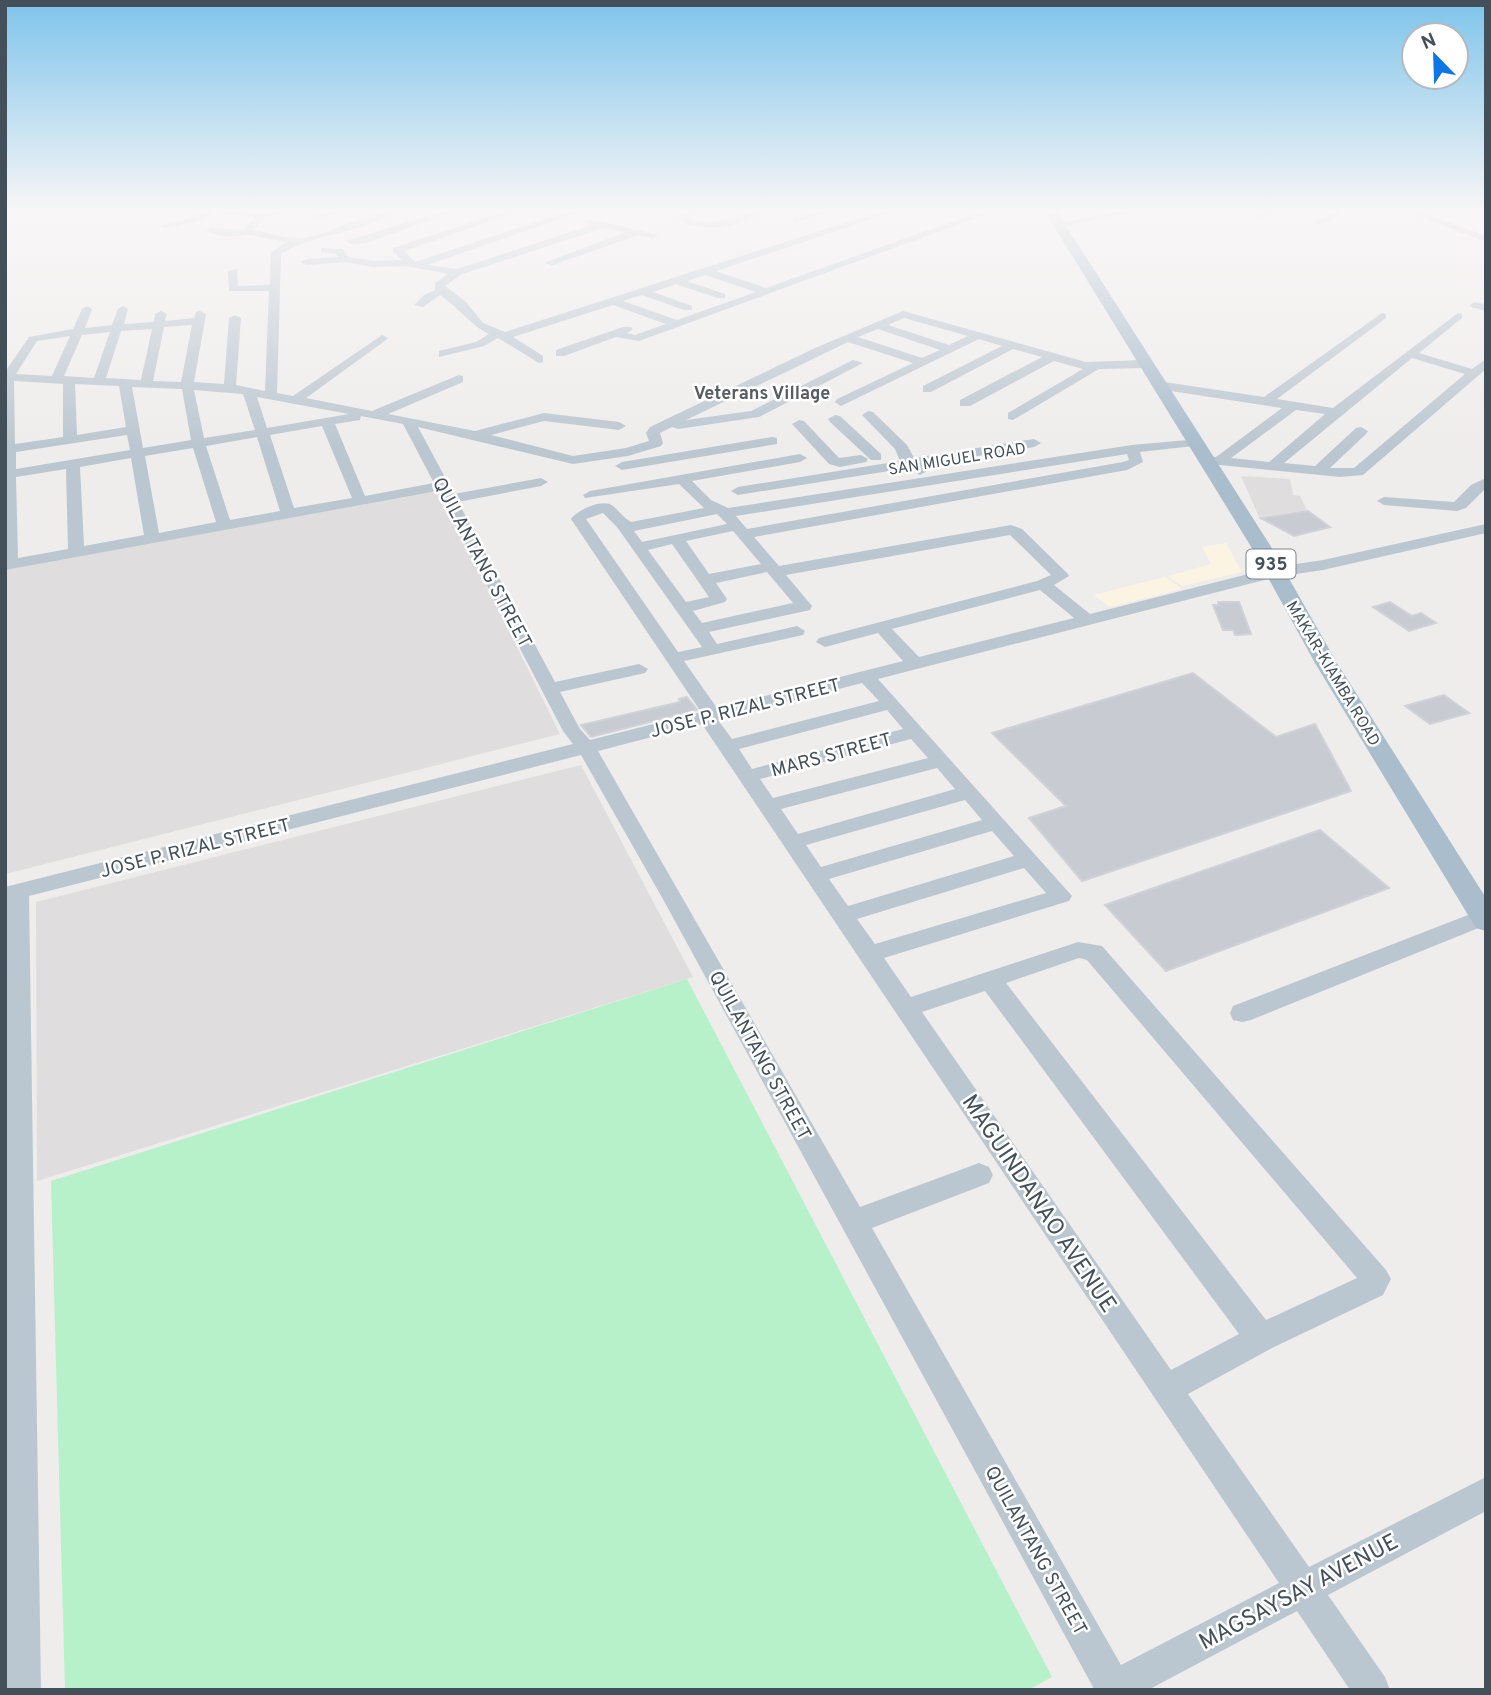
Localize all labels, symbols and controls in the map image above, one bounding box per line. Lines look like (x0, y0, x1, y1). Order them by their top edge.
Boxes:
north arrow (1400, 21, 1470, 91)
text: N (1418, 28, 1440, 56)
district label: Veterans Village (694, 383, 830, 406)
street label: SAN MIGUEL ROAD (887, 439, 1028, 481)
street label: QUILANTANG STREET (426, 473, 536, 652)
road number: 935 (1246, 550, 1296, 578)
street label: MAKAR-KIAMBA ROAD (1281, 598, 1384, 750)
street label: JOSE P. RIZAL STREET (648, 674, 843, 744)
street label: MARS STREET (769, 728, 894, 784)
street label: JOSE P. RIZAL STREET (98, 814, 293, 884)
street label: QUILANTANG STREET (703, 967, 816, 1145)
street label: MAGUINDANAO AVENUE (954, 1090, 1122, 1319)
street label: QUILANTANG STREET (979, 1462, 1092, 1640)
street label: MAGSAYSAY AVENUE (1195, 1528, 1404, 1658)

